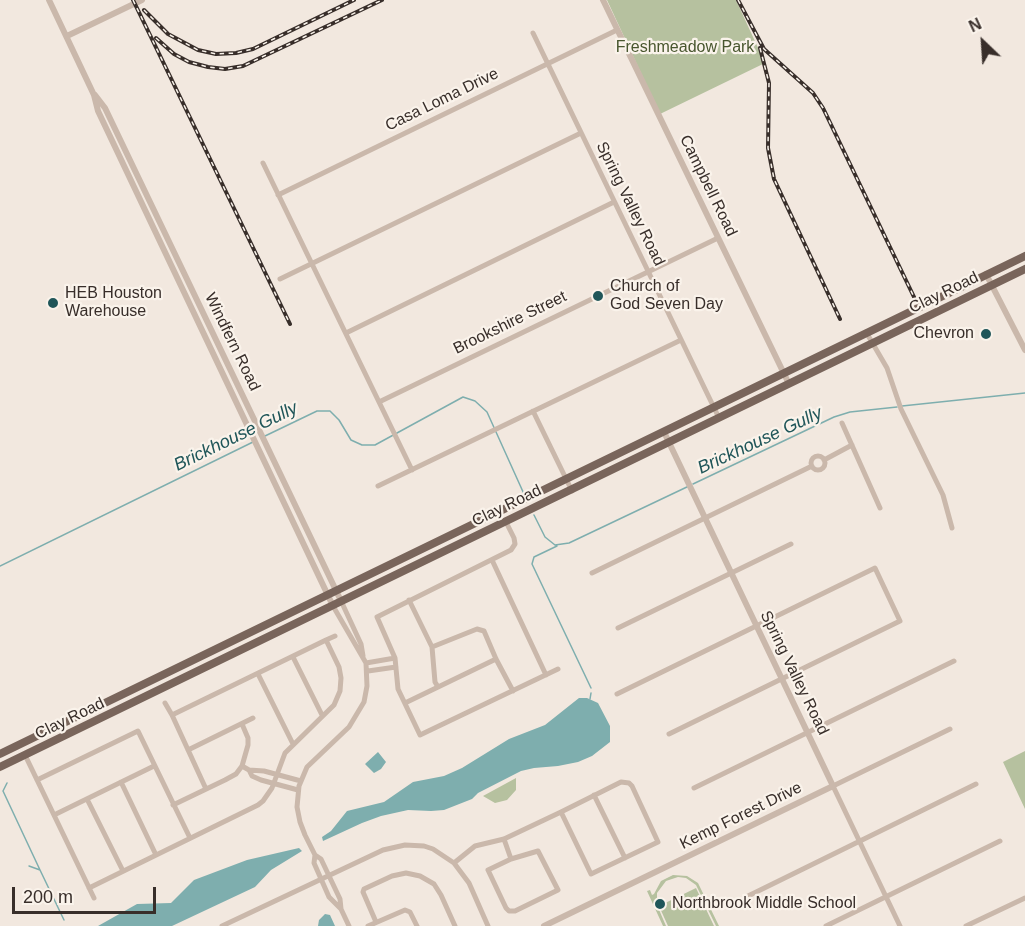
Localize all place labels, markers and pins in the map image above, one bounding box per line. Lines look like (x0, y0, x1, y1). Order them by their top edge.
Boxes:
place label: Church of God Seven Day (610, 277, 723, 315)
place label: HEB Houston Warehouse (65, 284, 162, 322)
marker: Church of God Seven Day (591, 289, 605, 303)
marker: HEB Houston Warehouse (46, 296, 60, 310)
place label: Chevron (914, 324, 974, 344)
marker: Chevron (979, 327, 993, 341)
place label: Northbrook Middle School (672, 894, 856, 914)
marker: Northbrook Middle School (653, 897, 667, 911)

